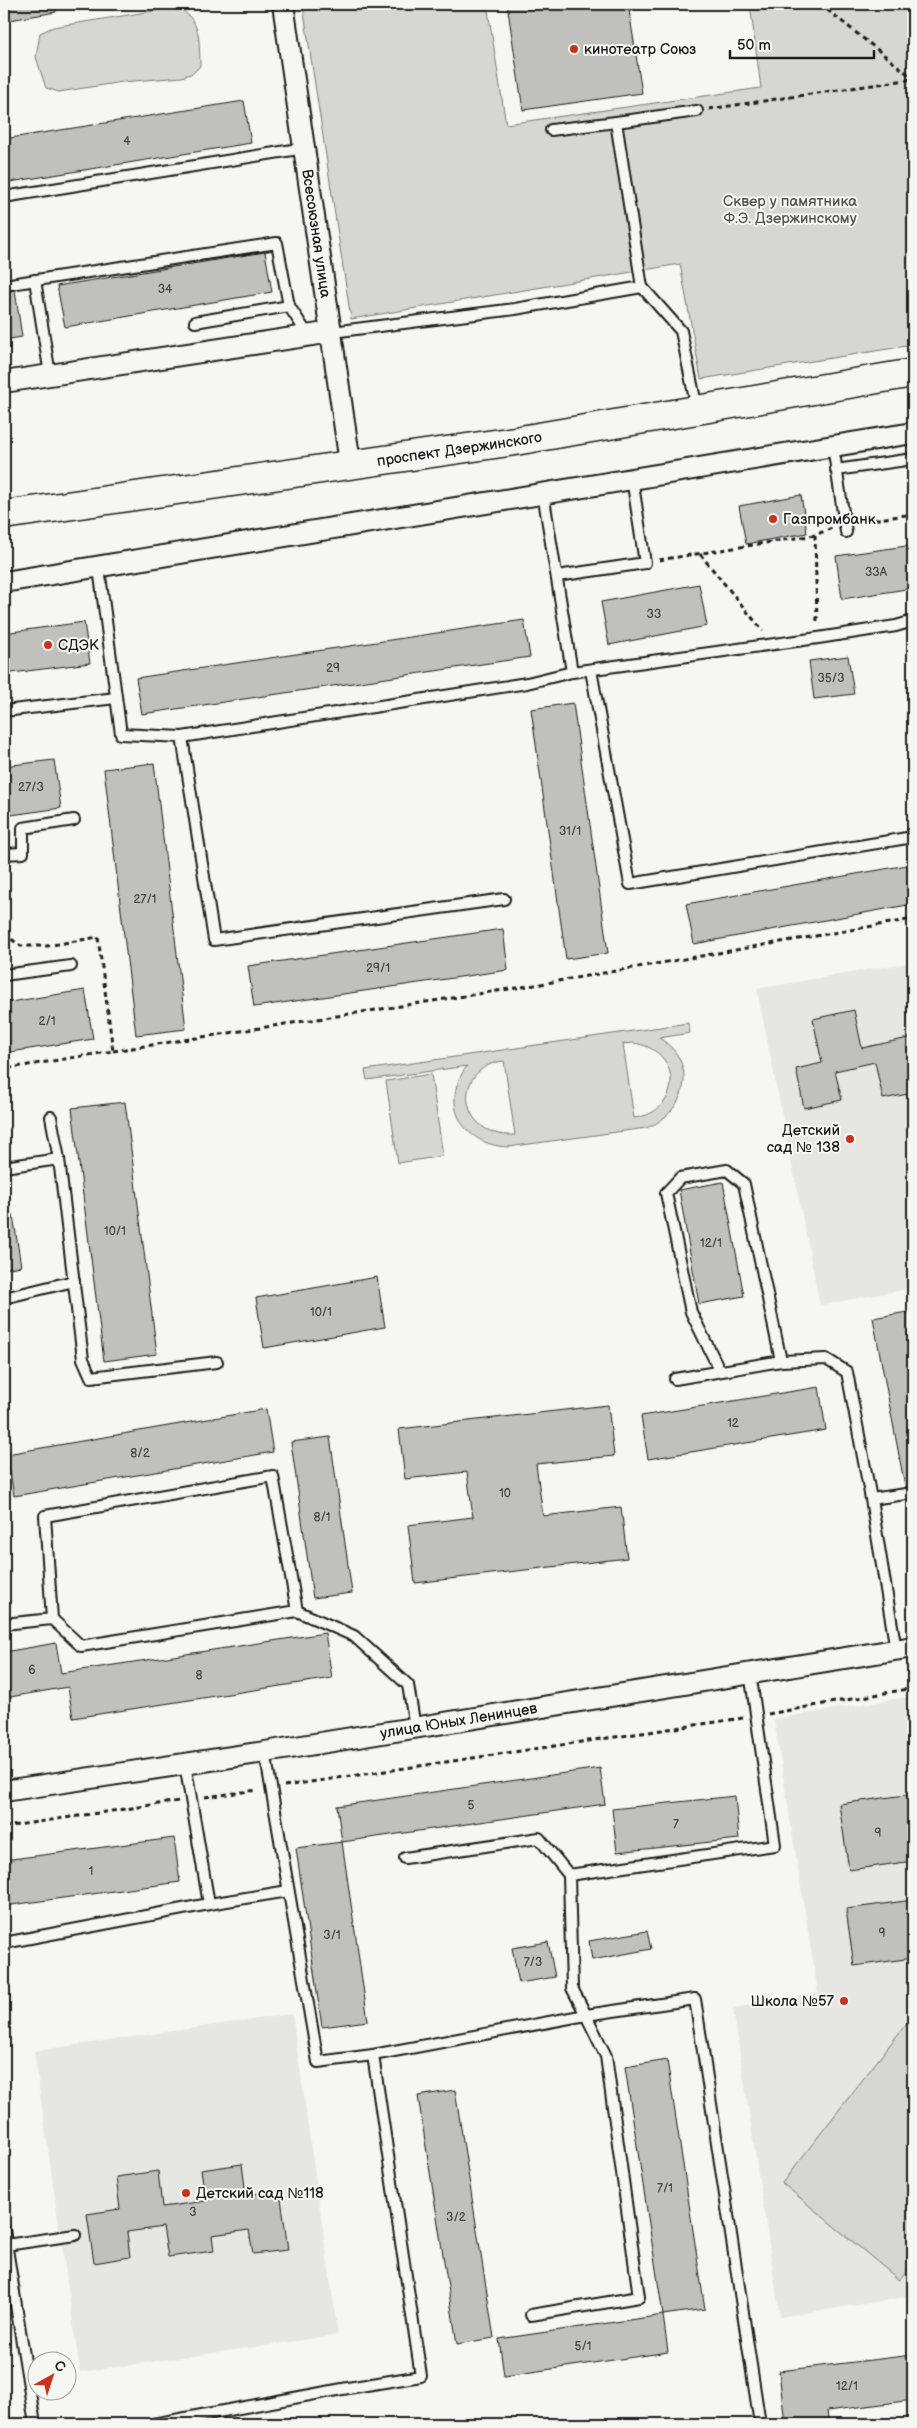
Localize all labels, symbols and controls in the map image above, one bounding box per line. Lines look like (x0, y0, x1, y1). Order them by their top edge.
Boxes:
scale bar (730, 28, 873, 60)
text: 50 m (737, 36, 771, 55)
place label: кинотеатр Союз (584, 40, 696, 59)
marker: кинотеатр Союз (568, 43, 580, 55)
house number: 4 (123, 134, 131, 149)
street label: Всесоюзная улица (297, 168, 335, 299)
park label: Сквер у памятника Ф.Э. Дзержинскому (723, 192, 857, 228)
house number: 34 (158, 282, 173, 297)
street label: проспект Дзержинского (376, 428, 543, 471)
place label: Газпромбанк (783, 510, 876, 529)
marker: Газпромбанк (767, 513, 779, 525)
house number: 33А (865, 565, 888, 580)
house number: 33 (647, 607, 661, 622)
place label: СДЭК (58, 636, 99, 655)
marker: СДЭК (42, 639, 54, 651)
house number: 29 (326, 661, 340, 676)
house number: 35/3 (817, 671, 845, 686)
house number: 27/3 (18, 780, 44, 795)
house number: 31/1 (559, 824, 581, 839)
house number: 27/1 (133, 892, 157, 907)
house number: 29/1 (366, 961, 390, 976)
house number: 2/1 (38, 1014, 56, 1029)
place label: Детский сад № 138 (767, 1121, 840, 1157)
marker: Детский сад № 138 (844, 1133, 856, 1145)
house number: 10/1 (104, 1224, 126, 1239)
house number: 12/1 (700, 1236, 722, 1251)
house number: 10/1 (310, 1305, 332, 1320)
house number: 12 (727, 1416, 739, 1431)
house number: 8/2 (130, 1446, 150, 1461)
house number: 10 (499, 1486, 511, 1501)
house number: 8/1 (313, 1510, 331, 1525)
house number: 6 (28, 1663, 36, 1678)
house number: 8 (196, 1668, 203, 1683)
street label: улица Юных Ленинцев (379, 1699, 539, 1743)
house number: 5 (468, 1798, 475, 1813)
house number: 7 (673, 1817, 679, 1832)
house number: 9 (875, 1826, 882, 1841)
house number: 1 (89, 1864, 93, 1879)
house number: 9 (879, 1926, 886, 1941)
house number: 3/1 (323, 1928, 341, 1943)
house number: 7/3 (524, 1955, 542, 1970)
place label: Школа №57 (751, 1992, 835, 2011)
marker: Школа №57 (838, 1995, 850, 2007)
house number: 7/1 (657, 2181, 673, 2196)
place label: Детский сад №118 (196, 2184, 324, 2203)
marker: Детский сад №118 (180, 2187, 192, 2199)
house number: 3 (189, 2205, 197, 2220)
house number: 3/2 (446, 2210, 466, 2225)
house number: 5/1 (575, 2339, 591, 2354)
north arrow (28, 2350, 78, 2400)
text: С (51, 2357, 69, 2376)
house number: 12/1 (836, 2379, 858, 2394)

